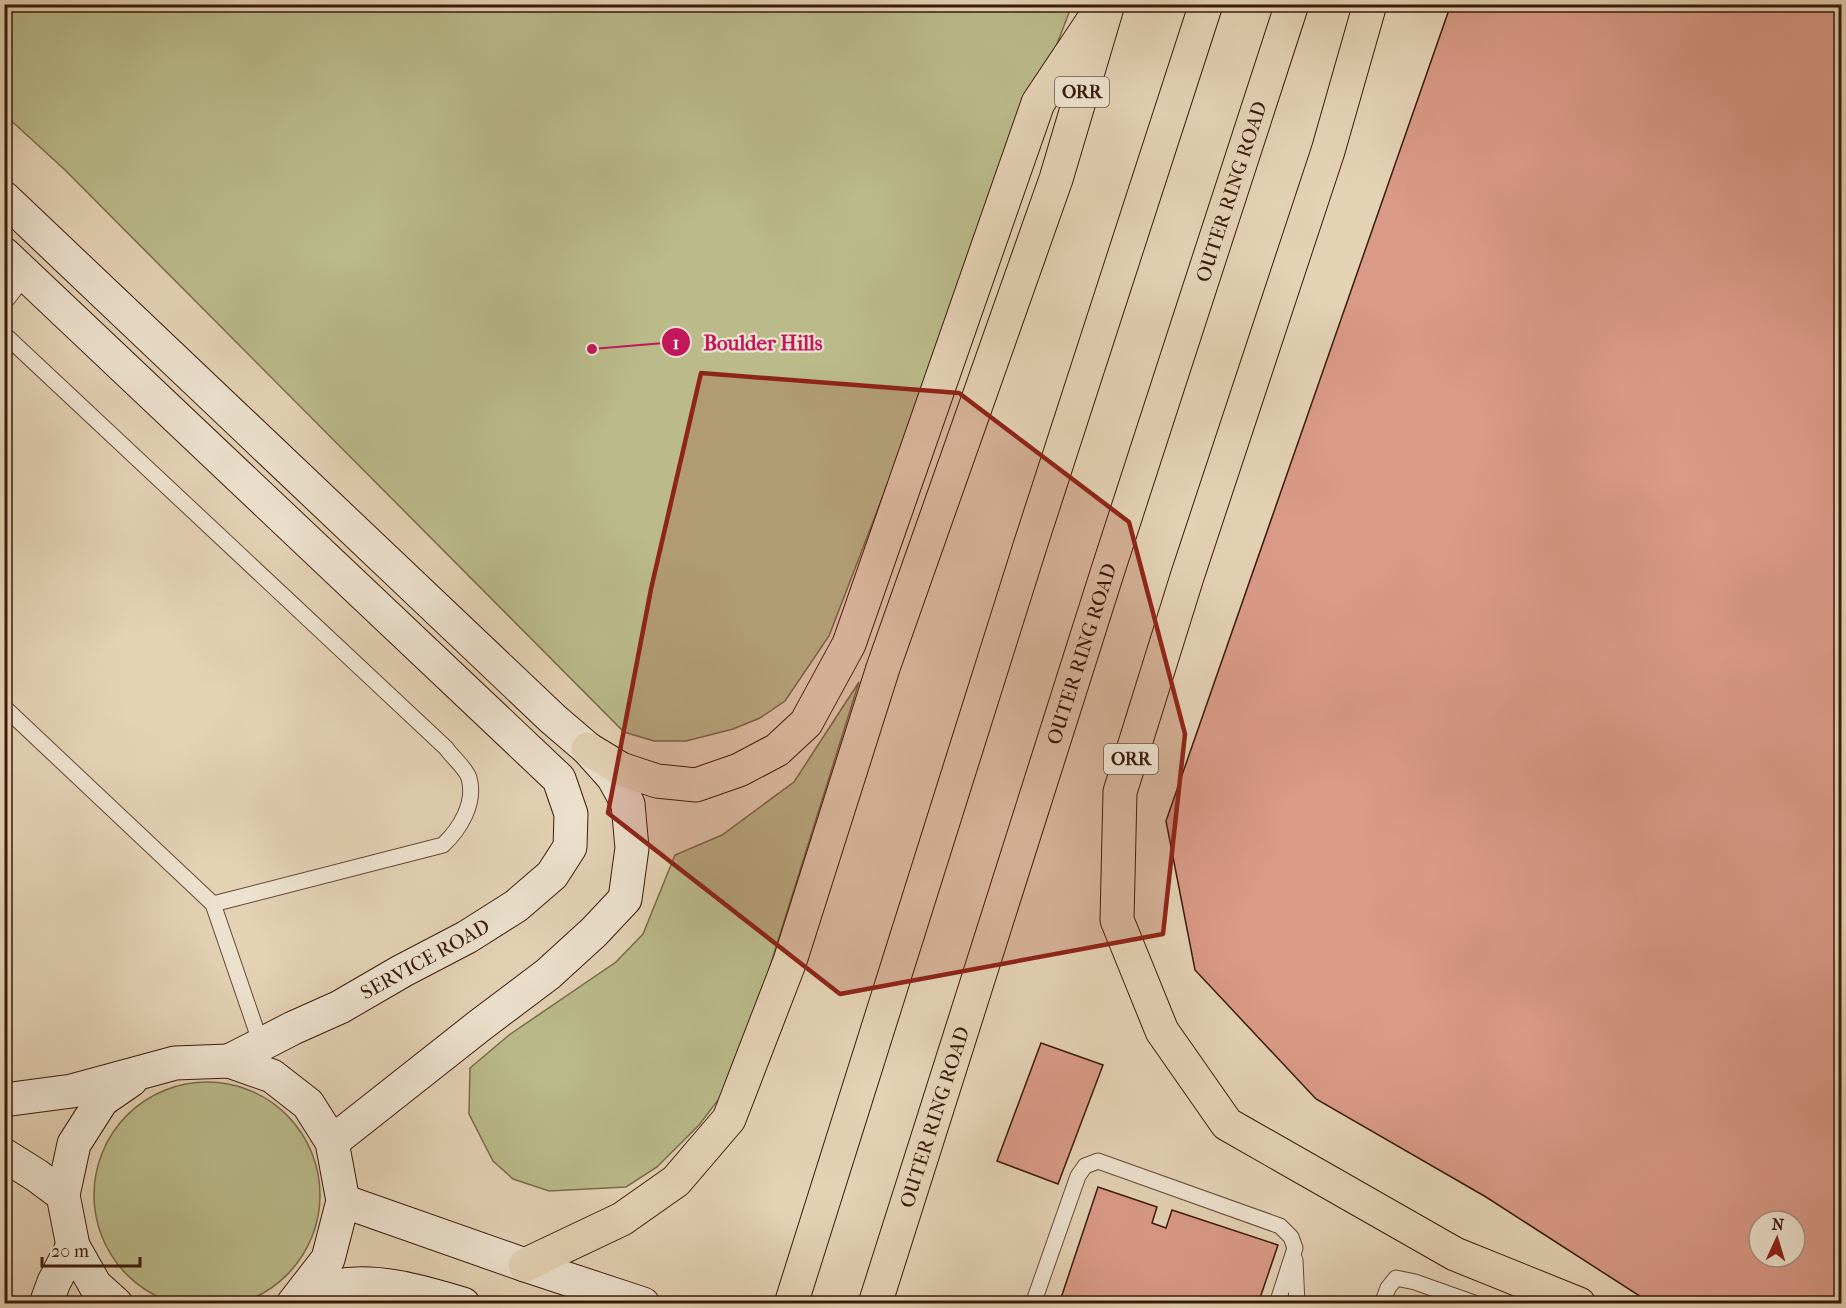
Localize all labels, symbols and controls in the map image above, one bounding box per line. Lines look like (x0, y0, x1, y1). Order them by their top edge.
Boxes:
road number: ORR (1055, 77, 1109, 107)
street label: OUTER RING ROAD (1191, 98, 1272, 285)
callout: Boulder Hills (661, 323, 835, 362)
text: Boulder Hills (703, 331, 823, 355)
text: 1 (673, 333, 679, 354)
street label: OUTER RING ROAD (1042, 561, 1121, 748)
road number: ORR (1104, 744, 1158, 774)
street label: SERVICE ROAD (357, 914, 494, 1004)
street label: OUTER RING ROAD (895, 1024, 974, 1211)
north arrow (1747, 1209, 1807, 1269)
text: N (1771, 1215, 1786, 1234)
scale bar (42, 1230, 140, 1268)
text: 20 m (51, 1241, 89, 1262)

